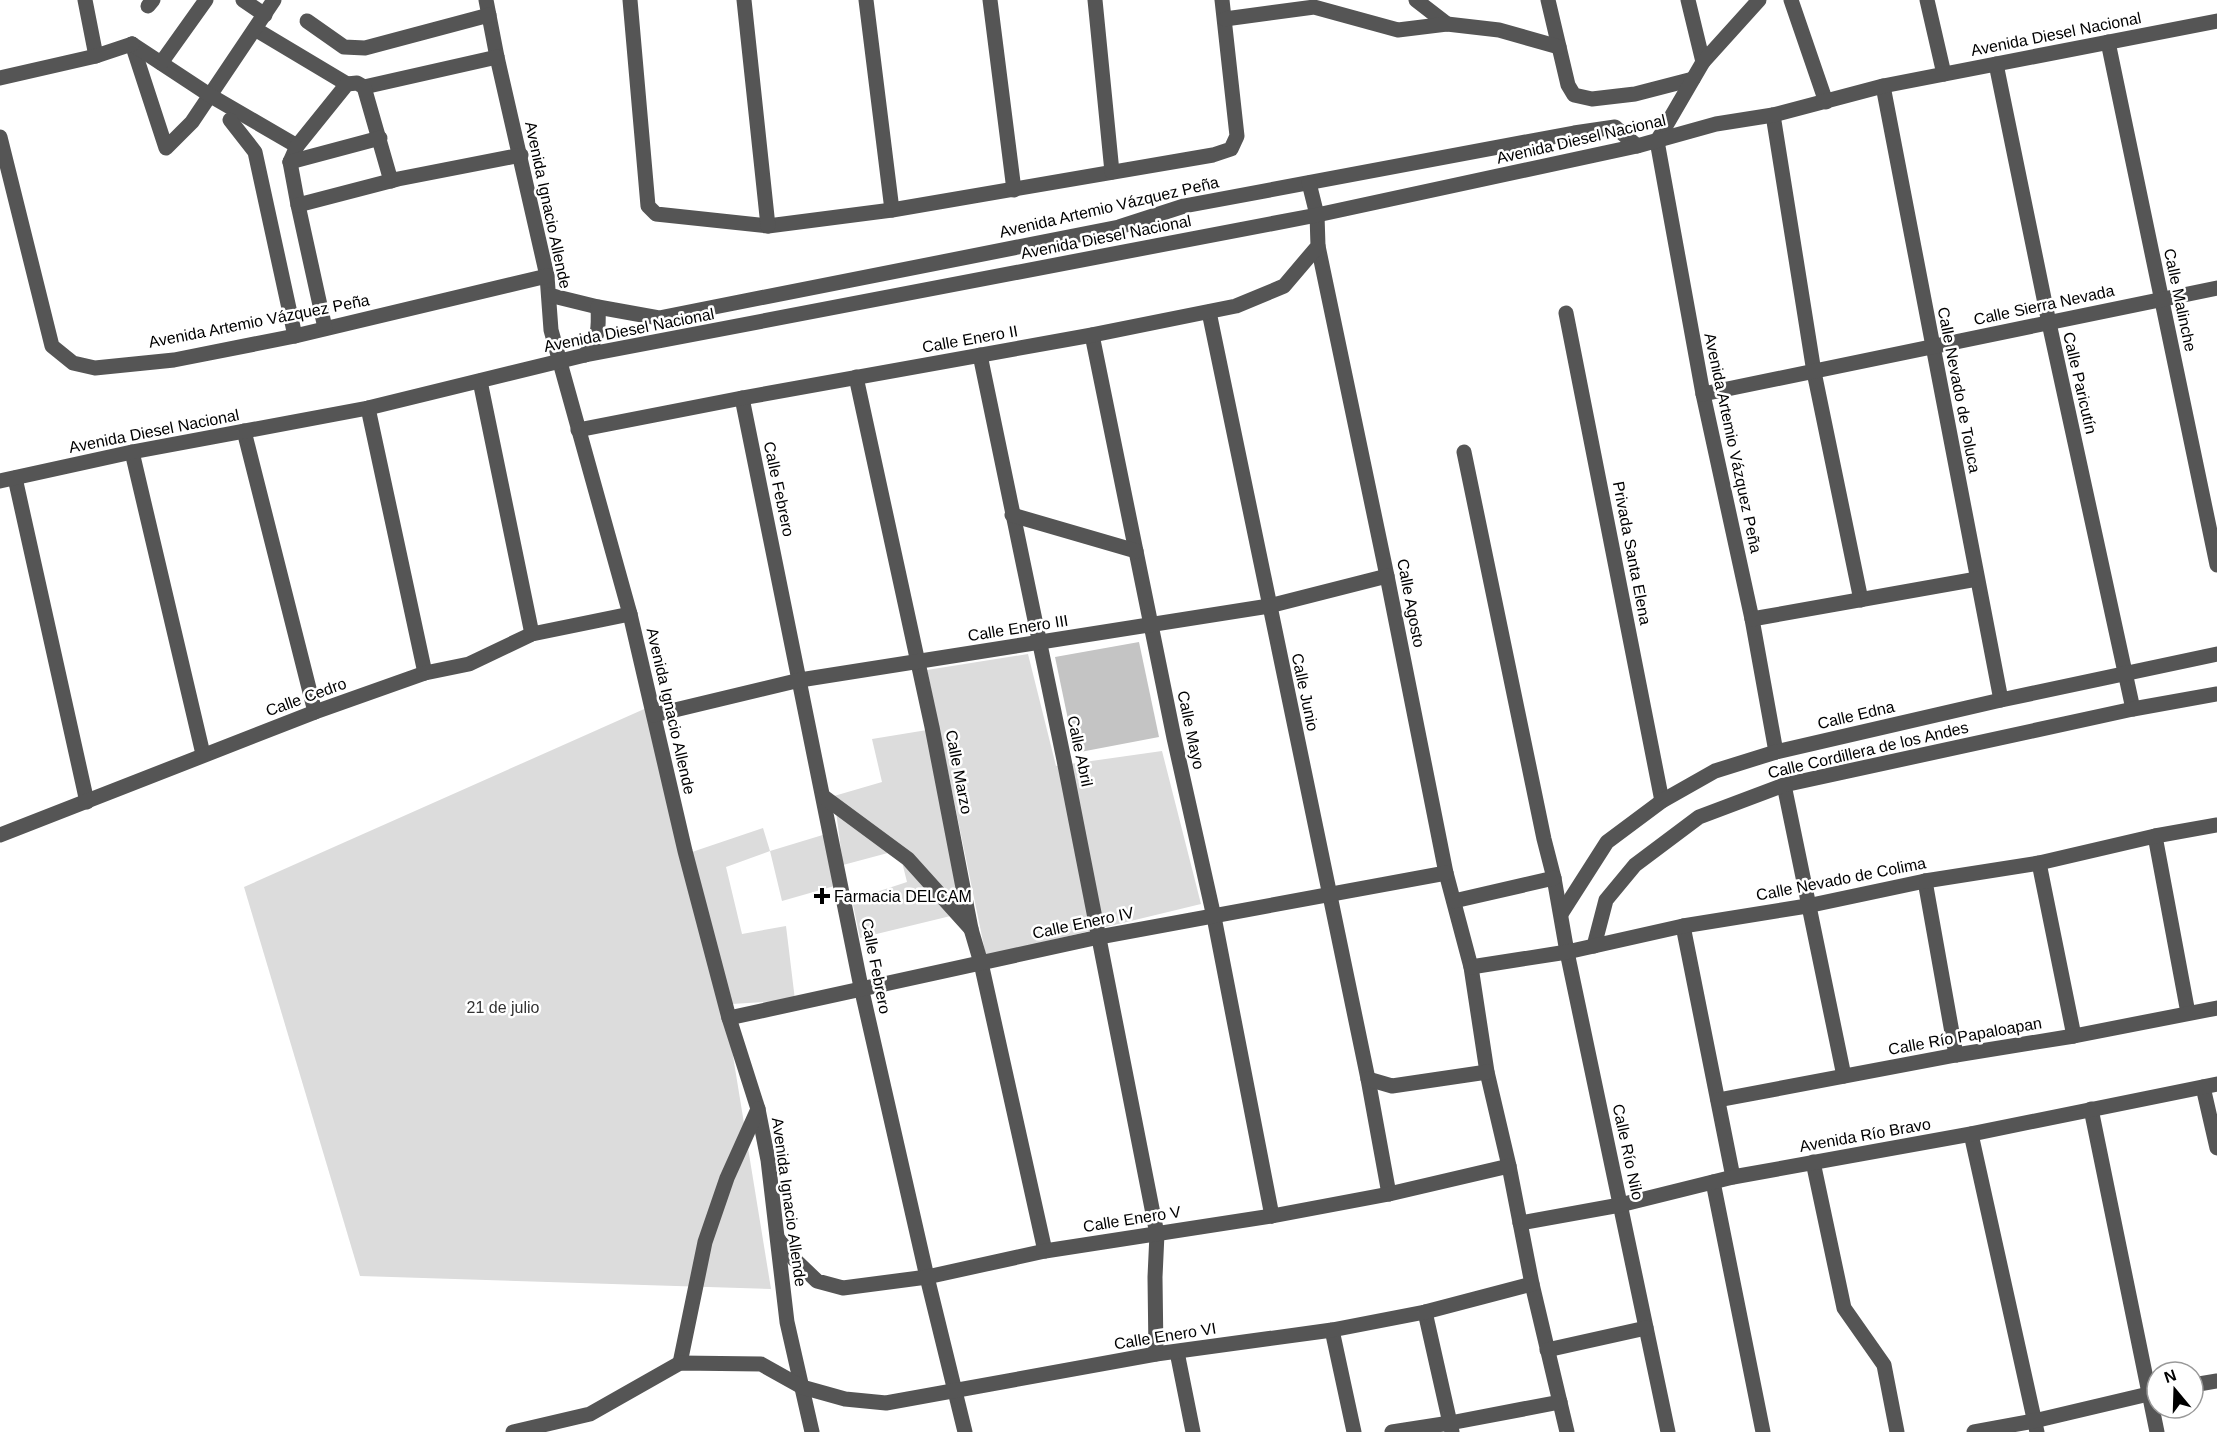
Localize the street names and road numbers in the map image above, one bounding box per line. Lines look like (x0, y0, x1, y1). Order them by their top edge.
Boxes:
street label: Avenida Diesel Nacional (1969, 9, 2143, 59)
street label: Avenida Diesel Nacional (1495, 111, 1667, 167)
street label: Avenida Ignacio Allende (522, 120, 574, 290)
street label: Avenida Artemio Vázquez Peña (998, 173, 1220, 241)
street label: Avenida Diesel Nacional (1019, 212, 1193, 262)
street label: Calle Malinche (2161, 247, 2199, 353)
street label: Calle Sierra Nevada (1972, 282, 2116, 328)
street label: Avenida Artemio Vázquez Peña (147, 291, 371, 351)
street label: Avenida Diesel Nacional (542, 305, 716, 355)
street label: Calle Nevado de Toluca (1935, 306, 1983, 475)
street label: Calle Enero II (921, 322, 1019, 356)
street label: Calle Paricutín (2060, 330, 2100, 436)
street label: Avenida Artemio Vázquez Peña (1701, 331, 1765, 555)
street label: Avenida Diesel Nacional (67, 406, 241, 456)
street label: Calle Febrero (761, 440, 797, 538)
street label: Privada Santa Elena (1610, 480, 1654, 626)
street label: Calle Agosto (1394, 557, 1428, 649)
street label: Calle Enero III (967, 612, 1069, 644)
street label: Avenida Ignacio Allende (644, 626, 698, 796)
street label: Calle Junio (1288, 652, 1322, 733)
street label: Calle Cedro (263, 675, 349, 719)
street label: Calle Mayo (1174, 689, 1208, 771)
street label: Calle Edna (1816, 698, 1896, 732)
street label: Calle Abril (1064, 714, 1096, 788)
street label: Calle Cordillera de los Andes (1766, 719, 1970, 781)
street label: Calle Marzo (943, 728, 976, 816)
street label: Calle Nevado de Colima (1755, 854, 1927, 904)
street label: Calle Enero IV (1031, 904, 1136, 942)
street label: Calle Febrero (858, 917, 894, 1015)
street label: Calle Río Papaloapan (1887, 1014, 2043, 1058)
street label: Calle Río Nilo (1610, 1102, 1647, 1202)
street label: Avenida Río Bravo (1798, 1115, 1932, 1155)
street label: Avenida Ignacio Allende (769, 1116, 809, 1288)
street label: Calle Enero V (1082, 1203, 1182, 1235)
street label: Calle Enero VI (1113, 1320, 1217, 1352)

